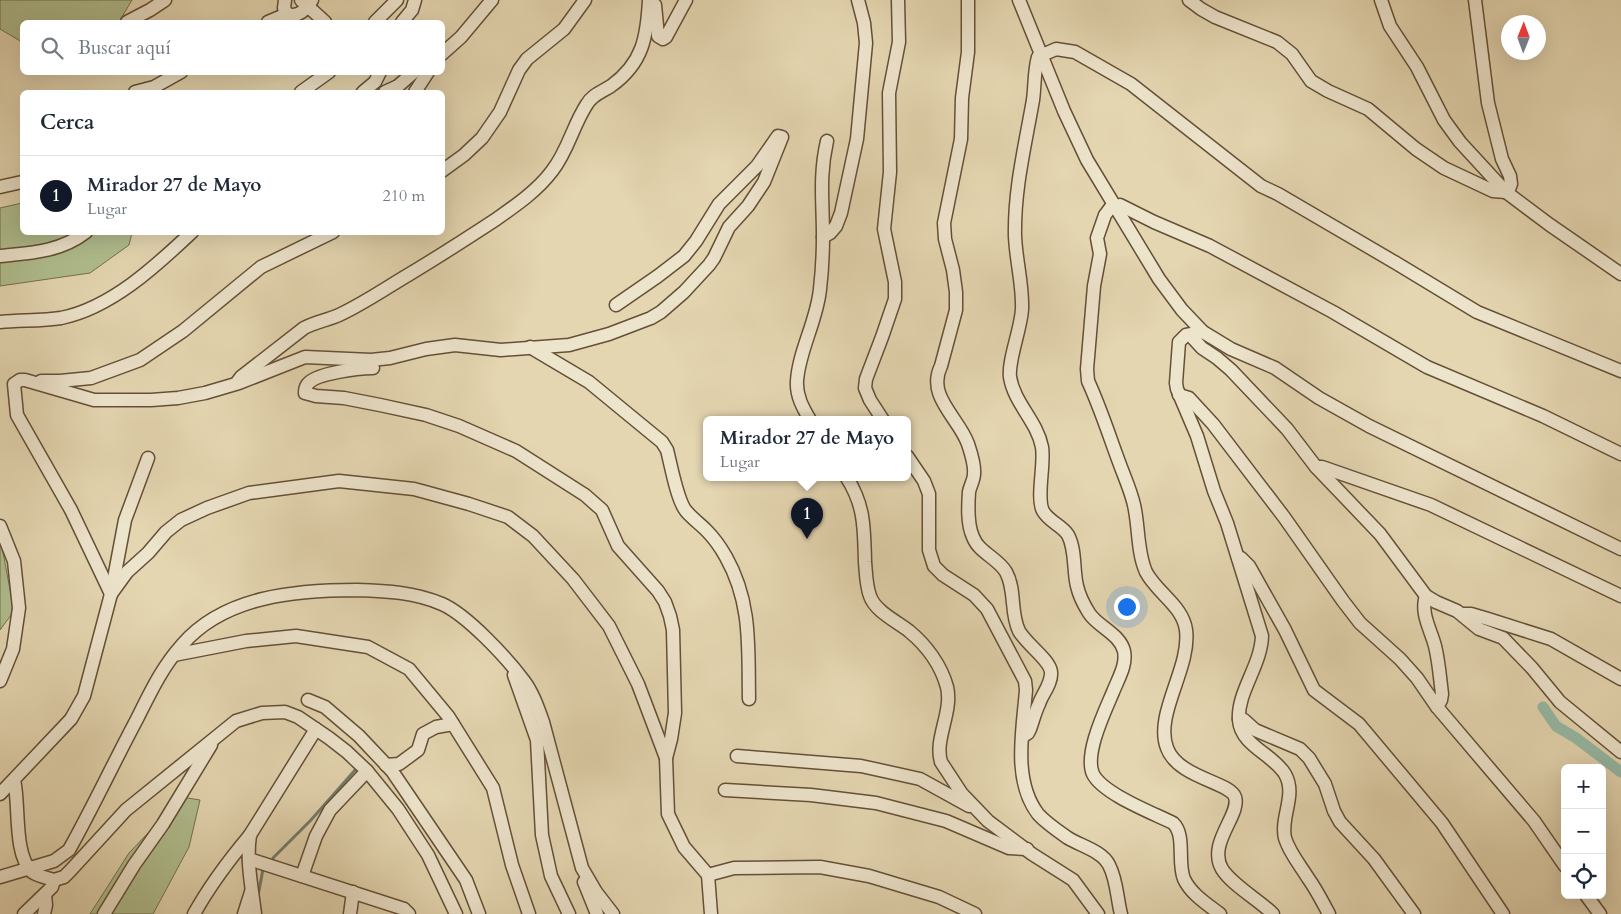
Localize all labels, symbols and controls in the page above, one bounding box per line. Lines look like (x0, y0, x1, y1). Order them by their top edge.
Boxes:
north arrow (1501, 15, 1546, 60)
search box (20, 20, 445, 75)
icon: search (38, 34, 66, 62)
text: Buscar aquí (78, 35, 171, 61)
text: Cerca (40, 108, 94, 137)
text: Mirador 27 de Mayo (87, 172, 261, 198)
text: 1 (52, 185, 60, 207)
text: 210 m (383, 185, 425, 207)
text: Lugar (87, 198, 127, 220)
popup (703, 416, 911, 481)
text: Mirador 27 de Mayo (720, 425, 894, 451)
text: Lugar (720, 451, 760, 473)
pin: 1 (791, 498, 823, 539)
your location (1114, 594, 1140, 620)
map controls (1561, 764, 1606, 899)
button: + (1561, 764, 1606, 809)
button: − (1561, 809, 1606, 854)
button: locate (1561, 854, 1606, 899)

